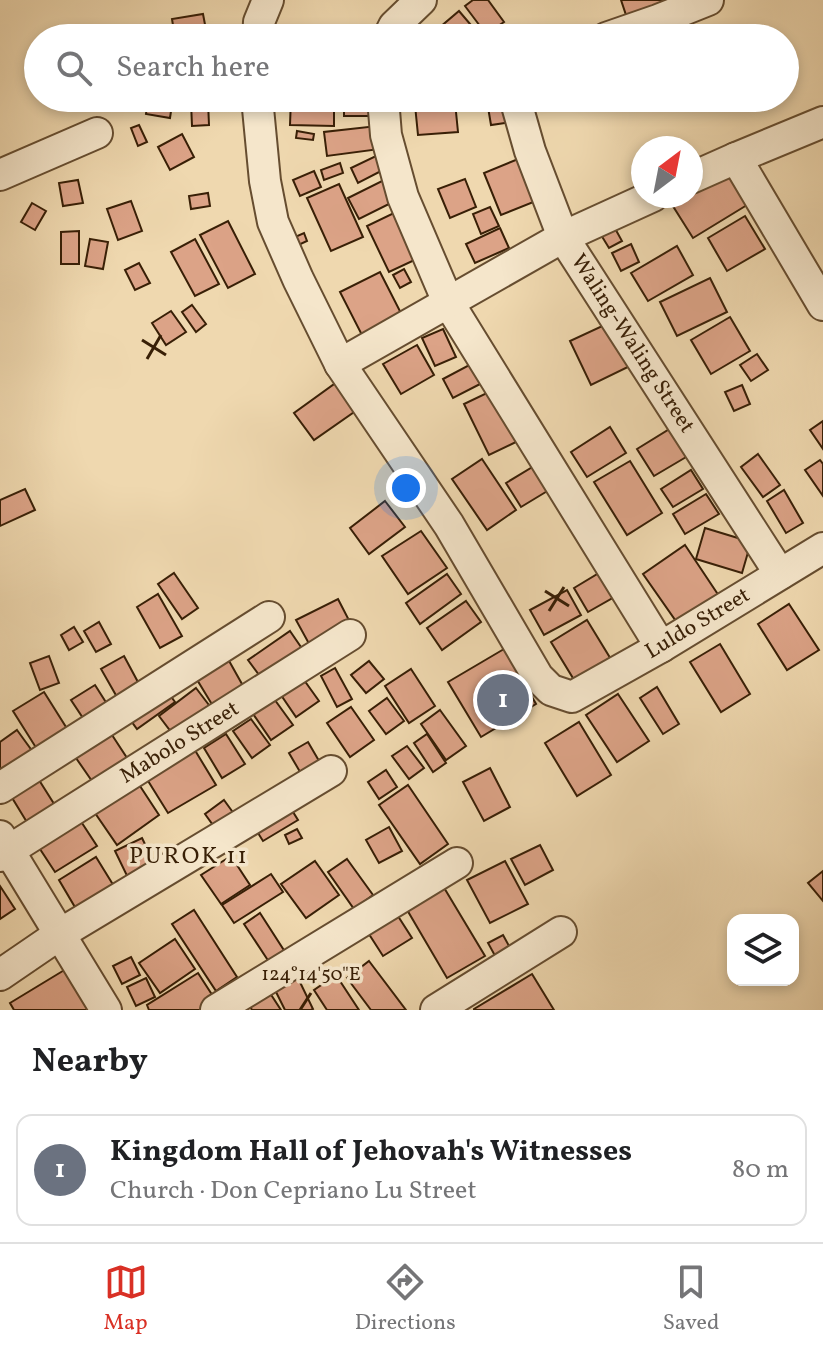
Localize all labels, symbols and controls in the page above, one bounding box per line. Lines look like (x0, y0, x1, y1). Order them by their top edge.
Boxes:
search box (24, 24, 799, 112)
icon: search (52, 46, 96, 90)
text: Search here (116, 47, 270, 89)
north arrow (631, 136, 703, 208)
street label: Waling-Waling Street (562, 248, 702, 440)
your location (386, 468, 426, 508)
street label: Luldo Street (640, 580, 757, 668)
pin: 1 (477, 670, 529, 730)
street label: Mabolo Street (114, 694, 246, 792)
district label: PUROK 11 (129, 840, 249, 874)
map controls (727, 914, 799, 986)
button: layers (727, 914, 799, 986)
text: 124°14'50"E (261, 961, 361, 989)
text: Nearby (32, 1039, 148, 1086)
text: Kingdom Hall of Jehovah's Witnesses (110, 1131, 632, 1173)
text: 1 (55, 1152, 65, 1188)
text: 80 m (732, 1152, 789, 1188)
text: Church · Don Cepriano Lu Street (110, 1173, 477, 1209)
tab: Map (104, 1260, 148, 1339)
tab: Directions (355, 1260, 456, 1339)
tab: Saved (663, 1260, 719, 1339)

